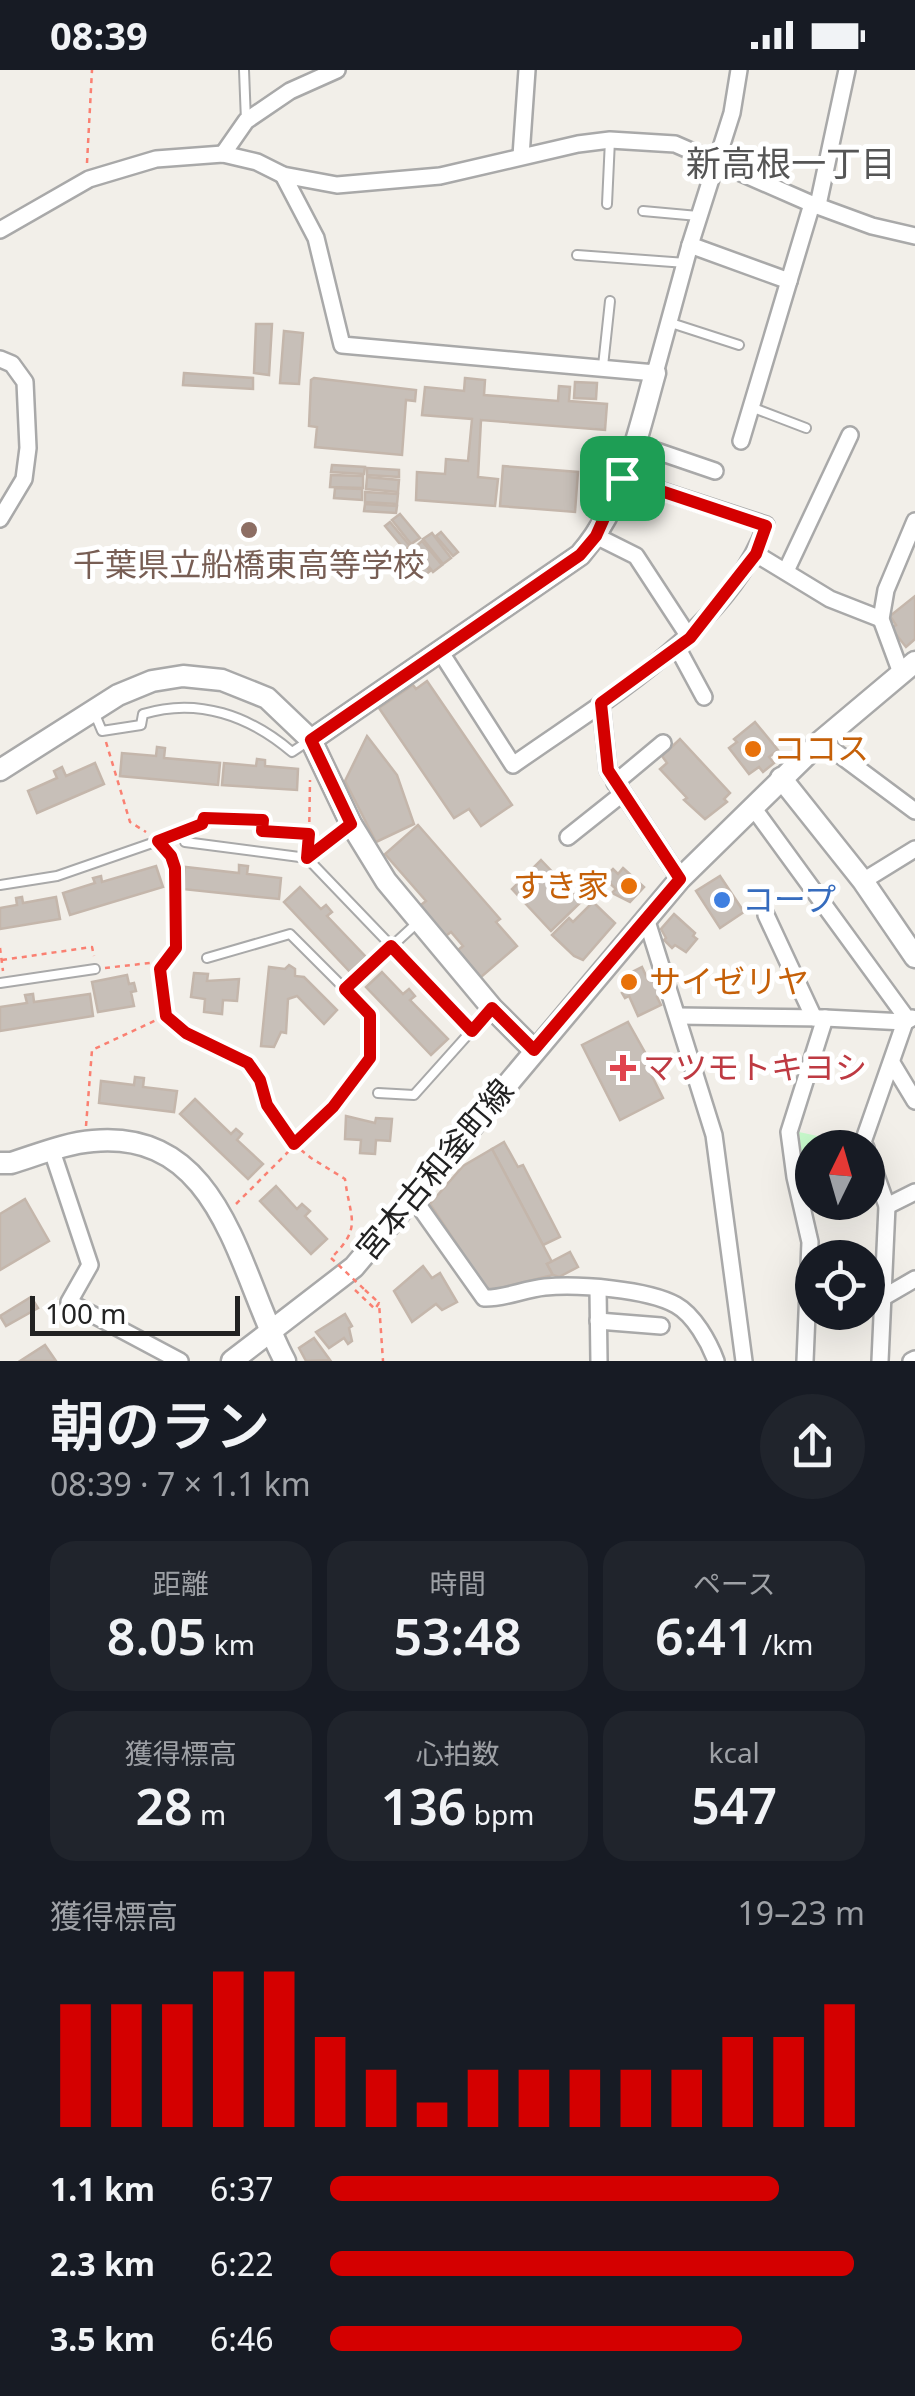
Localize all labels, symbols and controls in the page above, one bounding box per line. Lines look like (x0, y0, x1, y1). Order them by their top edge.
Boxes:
text: 08:39 (50, 9, 148, 61)
district label: 新高根一丁目 (686, 139, 896, 186)
pin (580, 436, 665, 521)
icon: arrive (595, 451, 650, 506)
marker: 千葉県立船橋東高等学校 (238, 519, 260, 541)
place label: 千葉県立船橋東高等学校 (73, 542, 425, 585)
place label: ココス (773, 726, 869, 769)
marker: ココス (742, 738, 764, 760)
place label: すき家 (513, 863, 609, 906)
marker: すき家 (618, 875, 640, 897)
place label: コープ (742, 877, 836, 920)
marker: コープ (711, 889, 733, 911)
place label: サイゼリヤ (649, 959, 809, 1002)
marker: サイゼリヤ (618, 971, 640, 993)
place label: マツモトキヨシ (643, 1045, 867, 1088)
marker: マツモトキヨシ (612, 1057, 634, 1079)
street label: 宮本古和釜町線 (345, 1069, 522, 1269)
north arrow (795, 1130, 885, 1220)
map controls (795, 1130, 885, 1330)
button: locate (795, 1240, 885, 1330)
scale bar (30, 1291, 240, 1336)
text: 100 m (45, 1294, 127, 1332)
text: 朝のラン (50, 1387, 270, 1462)
button: share (760, 1394, 865, 1499)
text: 08:39 · 7 × 1.1 km (50, 1462, 311, 1505)
text: 距離 (153, 1564, 209, 1602)
text: 時間 (429, 1564, 486, 1602)
text: ペース (693, 1564, 775, 1602)
text: 8.05 (107, 1602, 206, 1670)
text: 53:48 (393, 1602, 522, 1670)
text: 6:41 (655, 1602, 755, 1670)
text: km (206, 1625, 255, 1663)
text: /km (755, 1625, 813, 1663)
text: kcal (708, 1733, 760, 1771)
text: 獲得標高 (125, 1734, 237, 1772)
text: 心拍数 (415, 1734, 500, 1772)
text: 547 (691, 1771, 777, 1839)
text: 28 (135, 1772, 193, 1840)
text: 136 (381, 1772, 466, 1840)
text: m (193, 1795, 226, 1833)
text: bpm (466, 1795, 534, 1833)
text: 19–23 m (738, 1891, 865, 1934)
text: 獲得標高 (50, 1894, 178, 1937)
text: 1.1 km (50, 2167, 155, 2210)
text: 6:37 (210, 2167, 274, 2210)
text: 2.3 km (50, 2242, 155, 2285)
text: 6:22 (210, 2242, 274, 2285)
text: 3.5 km (50, 2317, 155, 2360)
text: 6:46 (210, 2317, 274, 2360)

